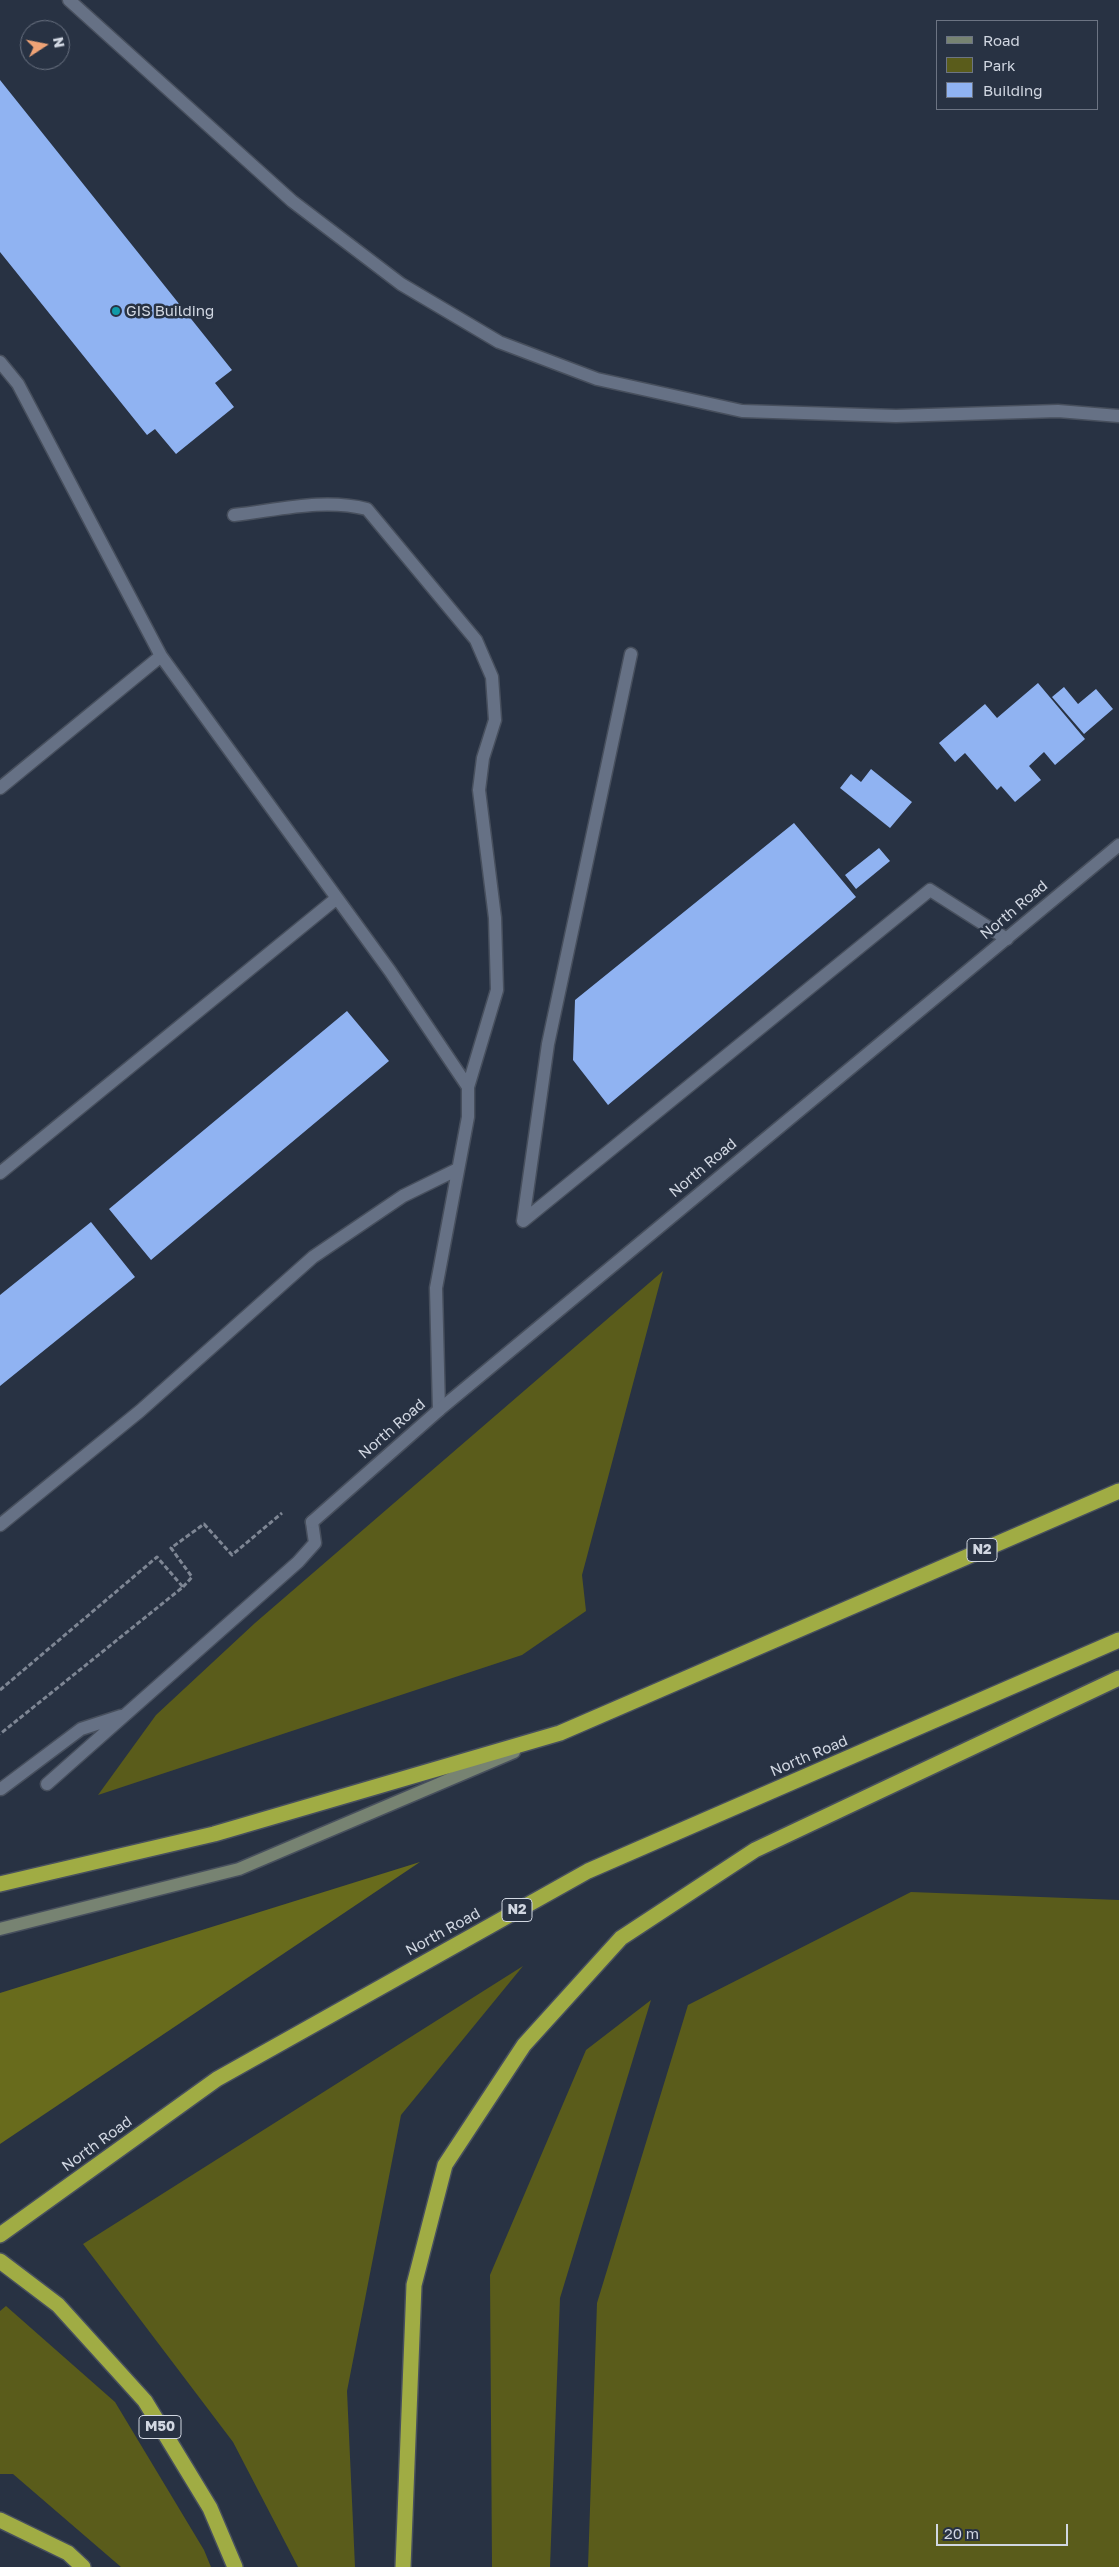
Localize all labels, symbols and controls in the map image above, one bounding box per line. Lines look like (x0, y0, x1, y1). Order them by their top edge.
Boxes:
north arrow (20, 20, 70, 70)
legend (936, 20, 1099, 110)
text: Road (983, 31, 1020, 49)
text: N (50, 35, 69, 49)
text: Park (983, 56, 1015, 74)
text: Building (983, 81, 1043, 99)
place label: GIS Building (126, 302, 214, 320)
marker: GIS Building (110, 305, 122, 317)
street label: North Road (977, 877, 1051, 943)
street label: North Road (666, 1135, 740, 1201)
street label: North Road (355, 1395, 429, 1463)
road number: N2 (967, 1538, 997, 1562)
street label: North Road (768, 1732, 850, 1780)
road number: N2 (502, 1898, 532, 1922)
street label: North Road (403, 1904, 483, 1960)
street label: North Road (58, 2113, 136, 2175)
road number: M50 (139, 2416, 181, 2438)
scale bar (939, 2514, 1072, 2546)
text: 20 m (944, 2524, 979, 2542)

